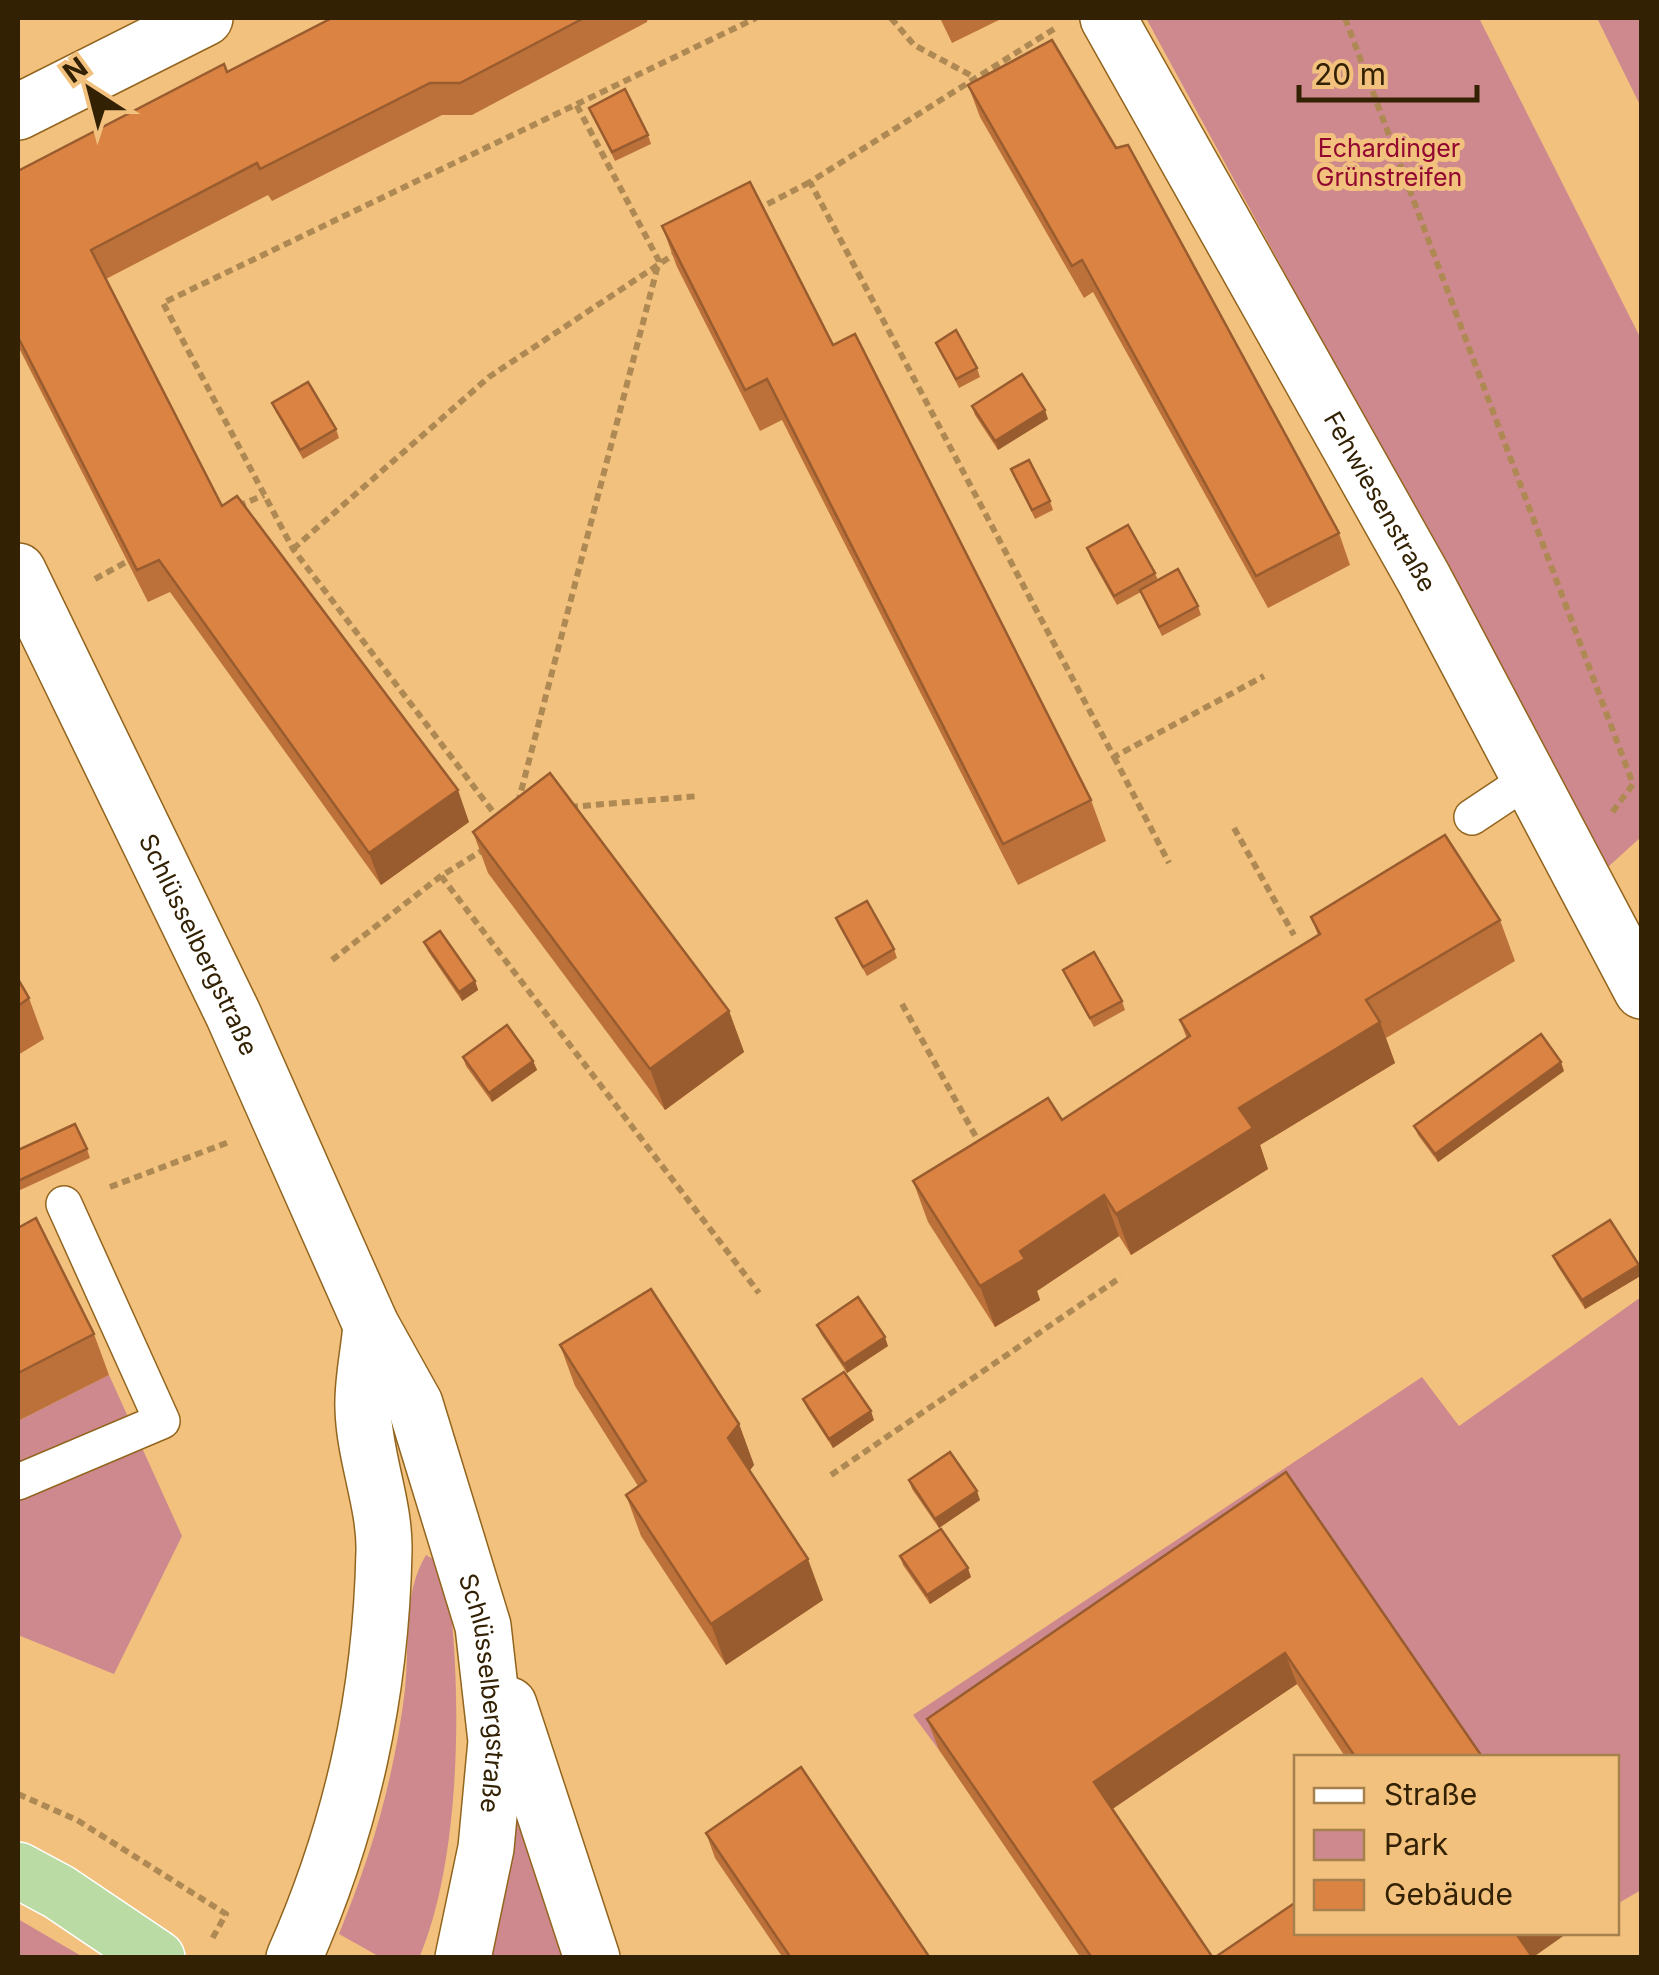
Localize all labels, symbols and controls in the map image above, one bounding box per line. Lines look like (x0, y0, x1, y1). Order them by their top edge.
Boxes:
north arrow (40, 40, 140, 140)
scale bar (1299, 40, 1476, 102)
text: N (57, 50, 94, 90)
text: 20 m (1314, 56, 1386, 92)
park label: Echardinger Grünstreifen (1316, 133, 1462, 192)
street label: Fehwiesenstraße (1318, 406, 1443, 597)
street label: Schlüsselbergstraße (133, 829, 264, 1060)
street label: Schlüsselbergstraße (453, 1570, 511, 1814)
legend (1294, 1755, 1619, 1935)
text: Straße (1384, 1776, 1477, 1812)
text: Park (1384, 1826, 1449, 1862)
text: Gebäude (1384, 1876, 1513, 1912)

